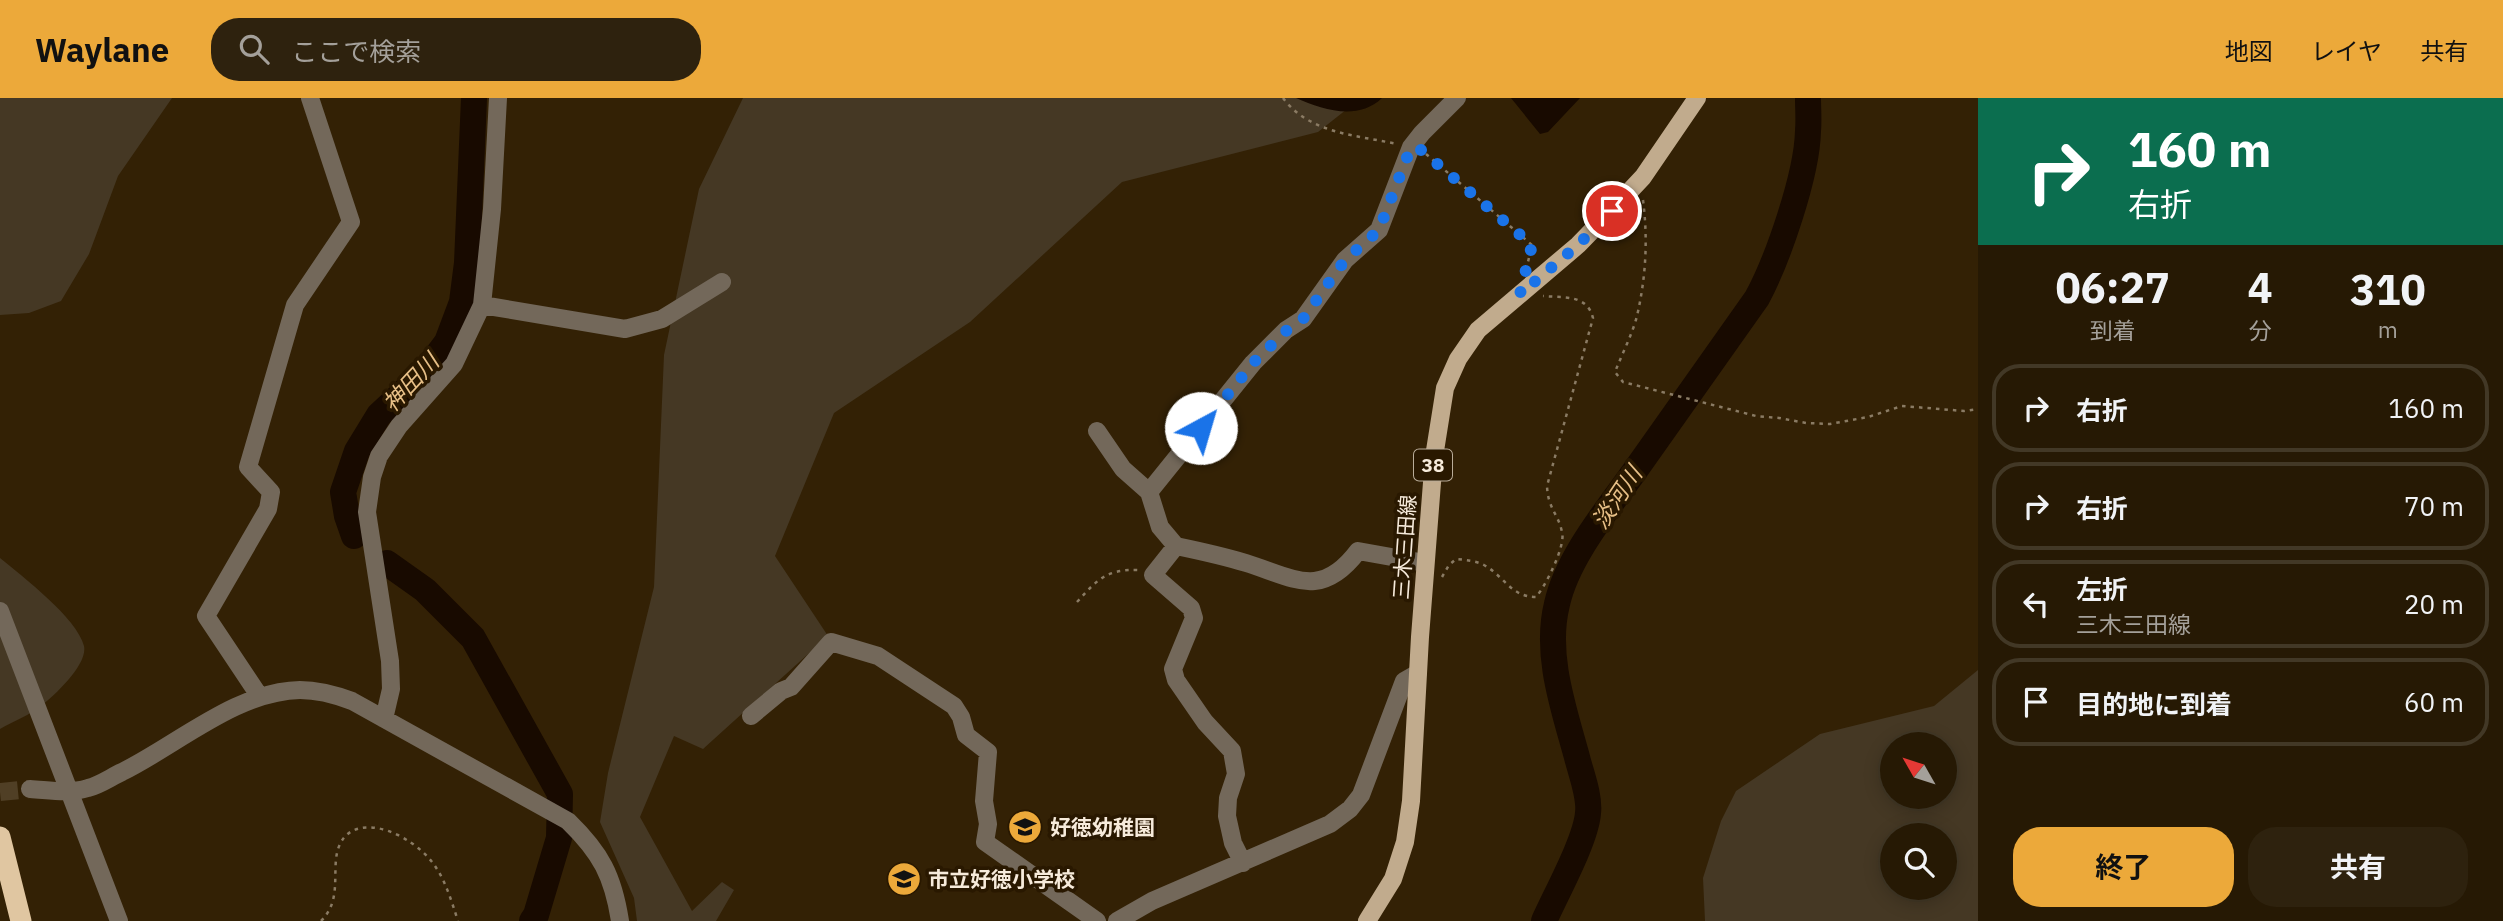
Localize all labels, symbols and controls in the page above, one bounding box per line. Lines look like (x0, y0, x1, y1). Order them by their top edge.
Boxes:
search box (211, 18, 701, 81)
text: Waylane (35, 28, 169, 71)
icon: search (235, 30, 273, 68)
text: ここで検索 (291, 34, 421, 68)
text: 地図 (2225, 35, 2273, 67)
text: レイヤ (2311, 35, 2382, 67)
text: 共有 (2420, 35, 2468, 67)
text: 160 m (2128, 117, 2272, 180)
icon: right (2013, 126, 2104, 217)
pin (1582, 181, 1642, 241)
text: 右折 (2128, 183, 2192, 225)
icon: arrive (1593, 192, 1631, 230)
text: 06:27 (2055, 260, 2170, 315)
text: 4 (2247, 260, 2273, 315)
text: 310 (2350, 262, 2426, 317)
text: m (2378, 314, 2398, 344)
text: 到着 (2090, 315, 2136, 345)
text: 分 (2249, 315, 2272, 345)
water label: 神田川 (376, 344, 447, 417)
icon: right (2017, 389, 2055, 427)
position arrow (1164, 391, 1238, 465)
text: 160 m (2388, 391, 2464, 425)
text: 右折 (2076, 393, 2128, 427)
road number: 38 (1414, 450, 1452, 480)
water label: 淡河川 (1584, 458, 1649, 534)
icon: right (2017, 487, 2055, 525)
text: 70 m (2404, 489, 2464, 523)
text: 右折 (2076, 491, 2128, 525)
street label: 三木三田線 (1386, 494, 1422, 600)
text: 左折 (2076, 572, 2128, 606)
icon: left (2017, 585, 2055, 623)
text: 20 m (2404, 587, 2464, 621)
text: 三木三田線 (2076, 609, 2191, 639)
icon: arrive (2017, 683, 2055, 721)
text: 60 m (2404, 685, 2464, 719)
text: 目的地に到着 (2076, 687, 2232, 721)
north arrow (1880, 732, 1956, 808)
map controls (1880, 732, 1957, 900)
school or university icon: 好徳幼稚園 (1006, 808, 1044, 846)
place label: 好徳幼稚園 (1050, 813, 1155, 841)
button: search (1880, 823, 1957, 900)
button: 終了 (2013, 827, 2234, 907)
button: 共有 (2248, 827, 2468, 907)
school or university icon: 市立好徳小学校 (885, 860, 923, 898)
place label: 市立好徳小学校 (928, 865, 1075, 893)

